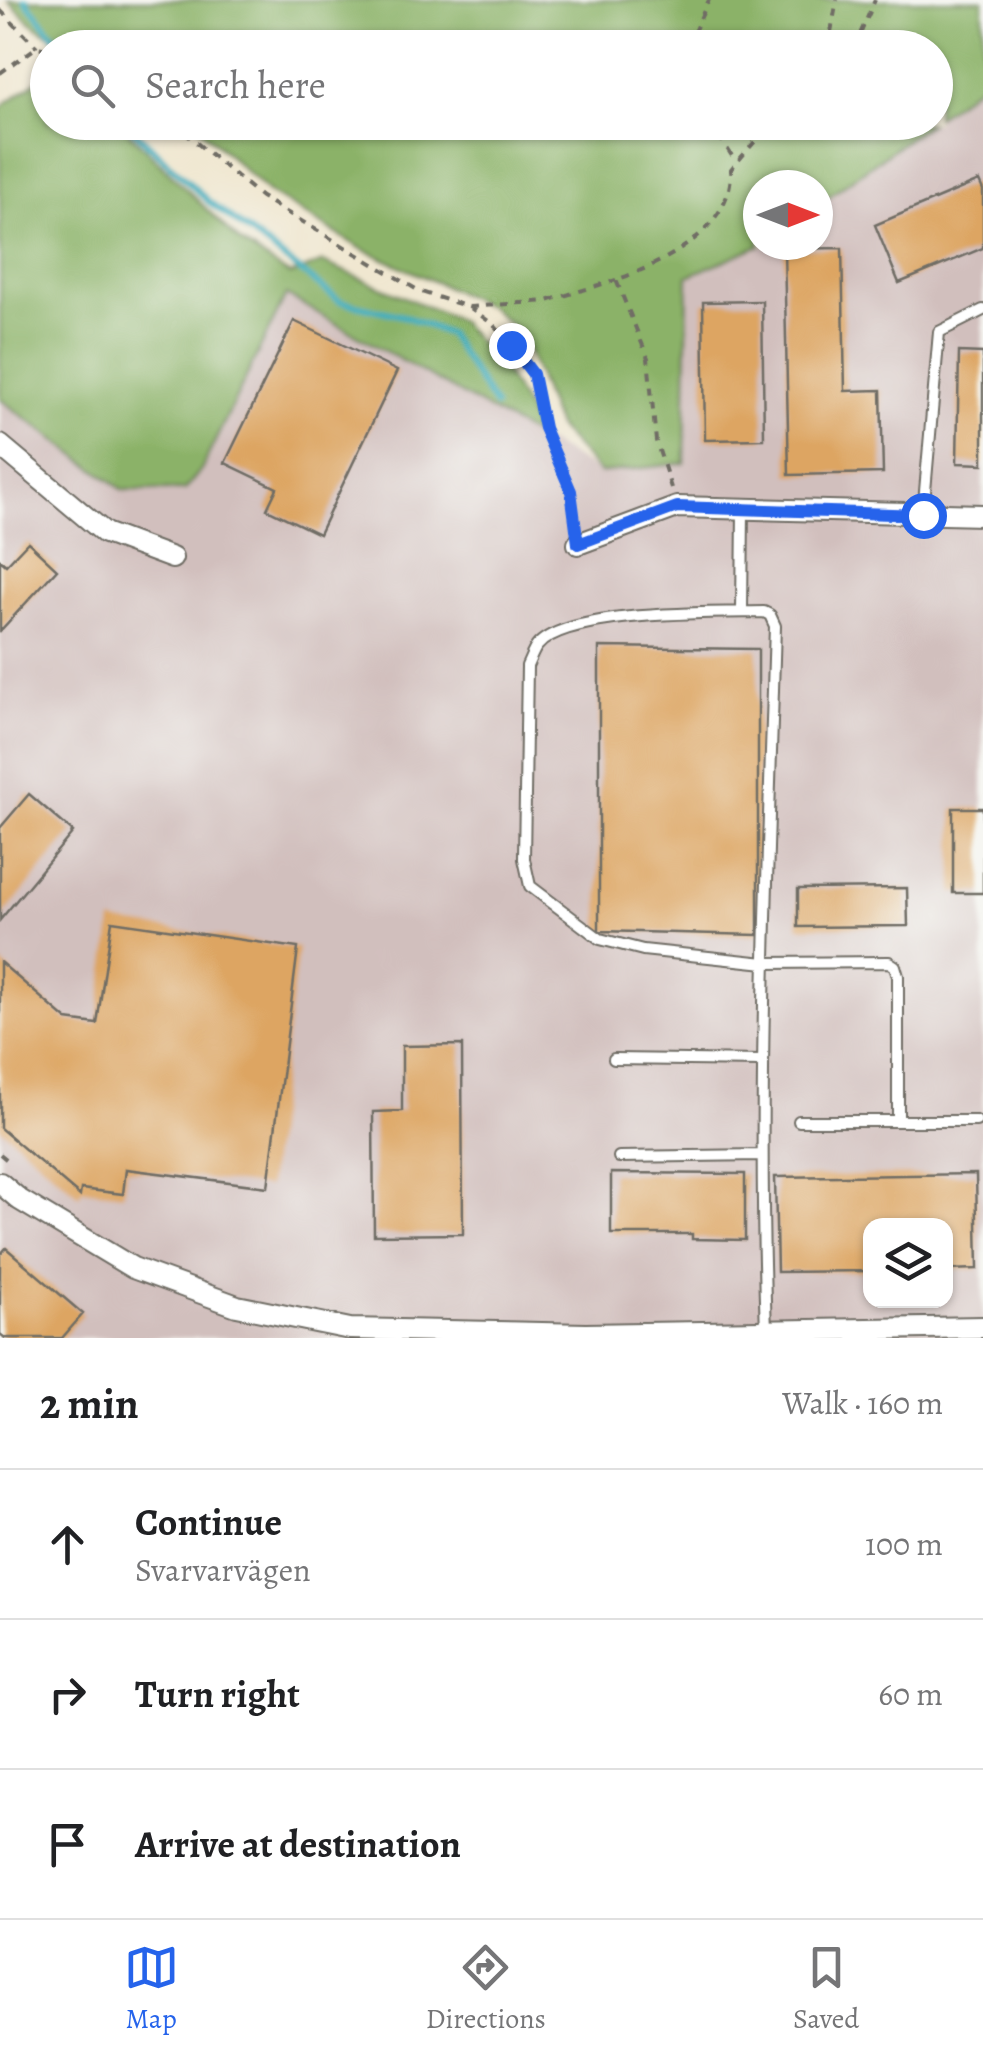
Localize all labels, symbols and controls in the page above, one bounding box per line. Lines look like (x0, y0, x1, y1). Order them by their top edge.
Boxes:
search box (30, 30, 953, 140)
icon: search (65, 58, 120, 113)
text: Search here (145, 59, 326, 111)
north arrow (743, 170, 833, 260)
route end (489, 323, 535, 369)
route start (901, 493, 947, 539)
map controls (863, 1218, 953, 1308)
button: layers (863, 1218, 953, 1308)
text: 2 min (40, 1375, 139, 1432)
text: Walk · 160 m (782, 1381, 943, 1425)
text: Continue (135, 1496, 282, 1548)
icon: ahead (40, 1517, 95, 1572)
text: 100 m (865, 1522, 943, 1566)
text: Svarvarvägen (135, 1548, 311, 1592)
icon: right (40, 1667, 95, 1722)
text: Turn right (135, 1668, 300, 1720)
text: 60 m (878, 1672, 943, 1716)
icon: arrive (40, 1817, 95, 1872)
text: Arrive at destination (135, 1818, 461, 1870)
tab: Map (124, 1940, 179, 2038)
tab: Directions (426, 1940, 546, 2038)
tab: Saved (793, 1940, 859, 2038)

